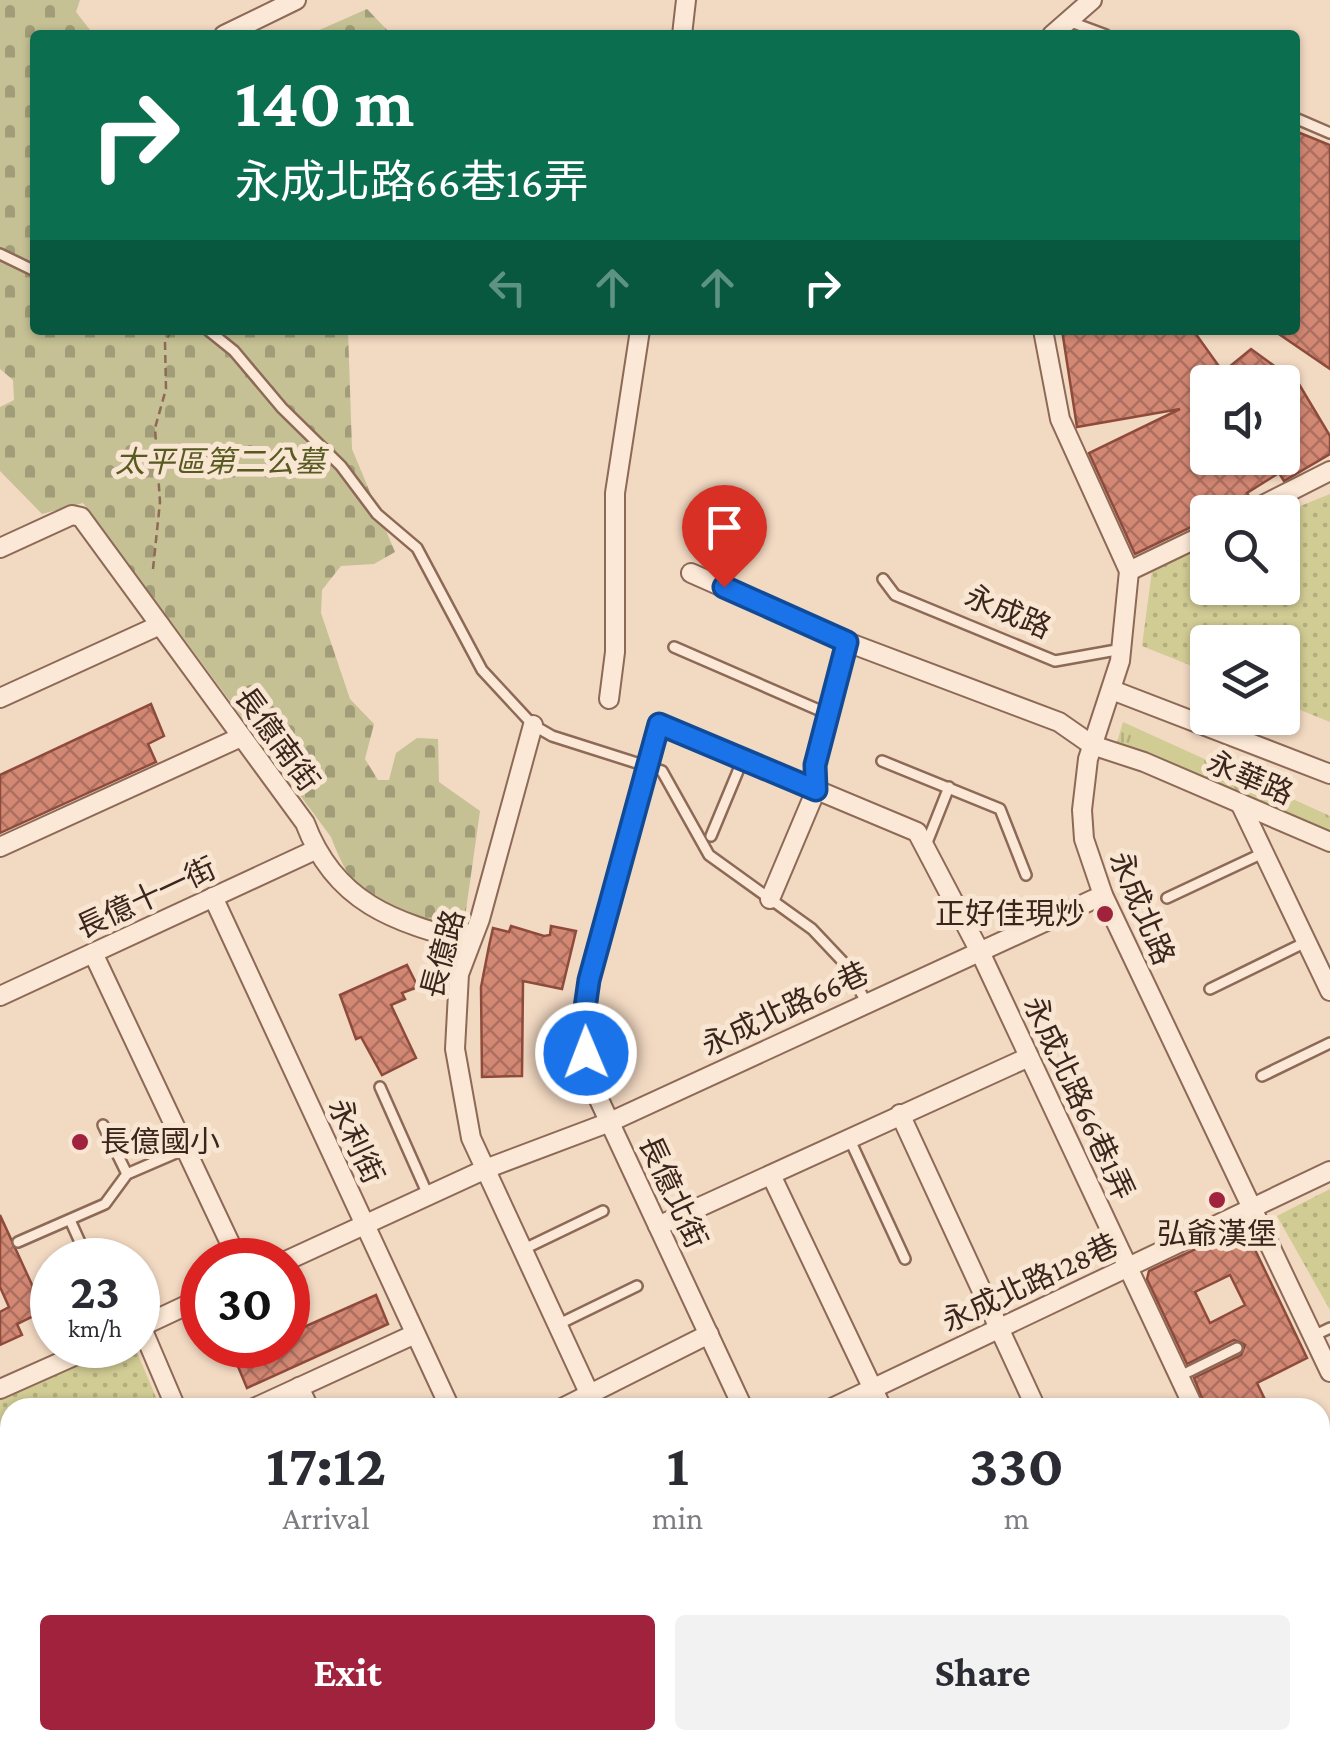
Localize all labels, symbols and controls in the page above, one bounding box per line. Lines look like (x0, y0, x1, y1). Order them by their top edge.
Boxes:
text: 140 m (235, 63, 414, 141)
icon: right (70, 70, 200, 200)
text: 永成北路66巷16弄 (235, 157, 589, 207)
icon: left (480, 260, 535, 315)
icon: ahead (585, 260, 640, 315)
icon: ahead (690, 260, 745, 315)
icon: right (795, 260, 850, 315)
map controls (1190, 365, 1300, 735)
button: sound (1190, 365, 1300, 475)
park label: 太平區第二公墓 (115, 445, 330, 478)
pin (682, 485, 767, 588)
button: search (1190, 495, 1300, 605)
icon: arrive (697, 500, 752, 555)
street label: 永成路 (960, 579, 1056, 644)
button: layers (1190, 625, 1300, 735)
street label: 長億南街 (229, 680, 326, 797)
street label: 永華路 (1202, 745, 1298, 810)
street label: 永成北路 (1104, 846, 1181, 969)
street label: 長億十一街 (71, 851, 221, 944)
place label: 正好佳現炒 (935, 897, 1085, 930)
marker: 正好佳現炒 (1094, 903, 1116, 925)
street label: 長億路 (415, 906, 470, 1002)
street label: 永成北路66巷 (696, 955, 874, 1062)
street label: 永成北路66巷1弄 (1018, 991, 1141, 1205)
position arrow (534, 1001, 638, 1105)
street label: 永利街 (322, 1093, 390, 1189)
place label: 長億國小 (100, 1125, 220, 1158)
street label: 長億北街 (633, 1130, 714, 1253)
marker: 長億國小 (69, 1131, 91, 1153)
marker: 弘爺漢堡 (1206, 1189, 1228, 1211)
place label: 弘爺漢堡 (1157, 1217, 1277, 1250)
street label: 永成北路128巷 (937, 1227, 1123, 1338)
speed limit sign: 30 (180, 1238, 310, 1368)
text: 23 (70, 1263, 120, 1319)
text: km/h (68, 1315, 122, 1342)
text: 17:12 (266, 1431, 386, 1498)
text: 1 (666, 1431, 689, 1498)
text: 330 (969, 1431, 1064, 1498)
text: Arrival (282, 1500, 370, 1536)
text: min (652, 1500, 703, 1536)
text: m (1004, 1500, 1030, 1536)
button: Exit (40, 1615, 655, 1730)
button: Share (675, 1615, 1290, 1730)

